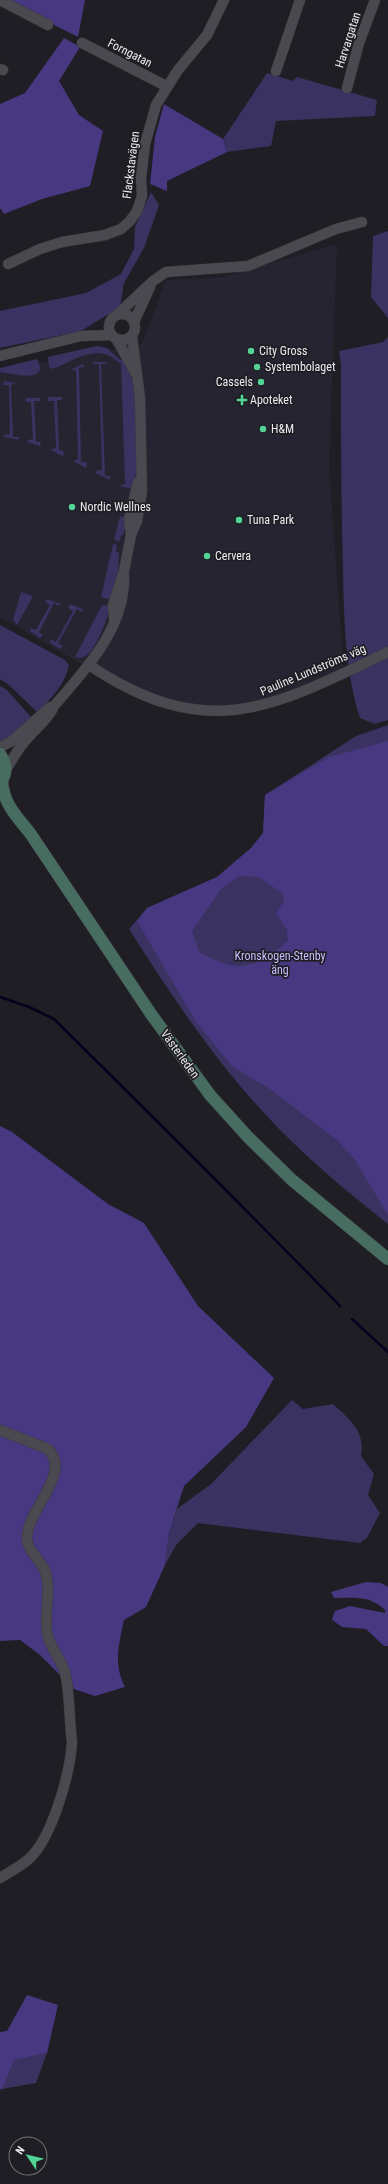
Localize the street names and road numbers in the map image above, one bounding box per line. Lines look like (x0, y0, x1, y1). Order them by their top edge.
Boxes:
street label: Harvargatan (332, 10, 364, 70)
street label: Forngatan (105, 36, 155, 70)
street label: Flackstavägen (120, 130, 142, 200)
street label: Pauline Lundströms väg (258, 641, 368, 699)
street label: Västerleden (158, 1027, 202, 1081)

